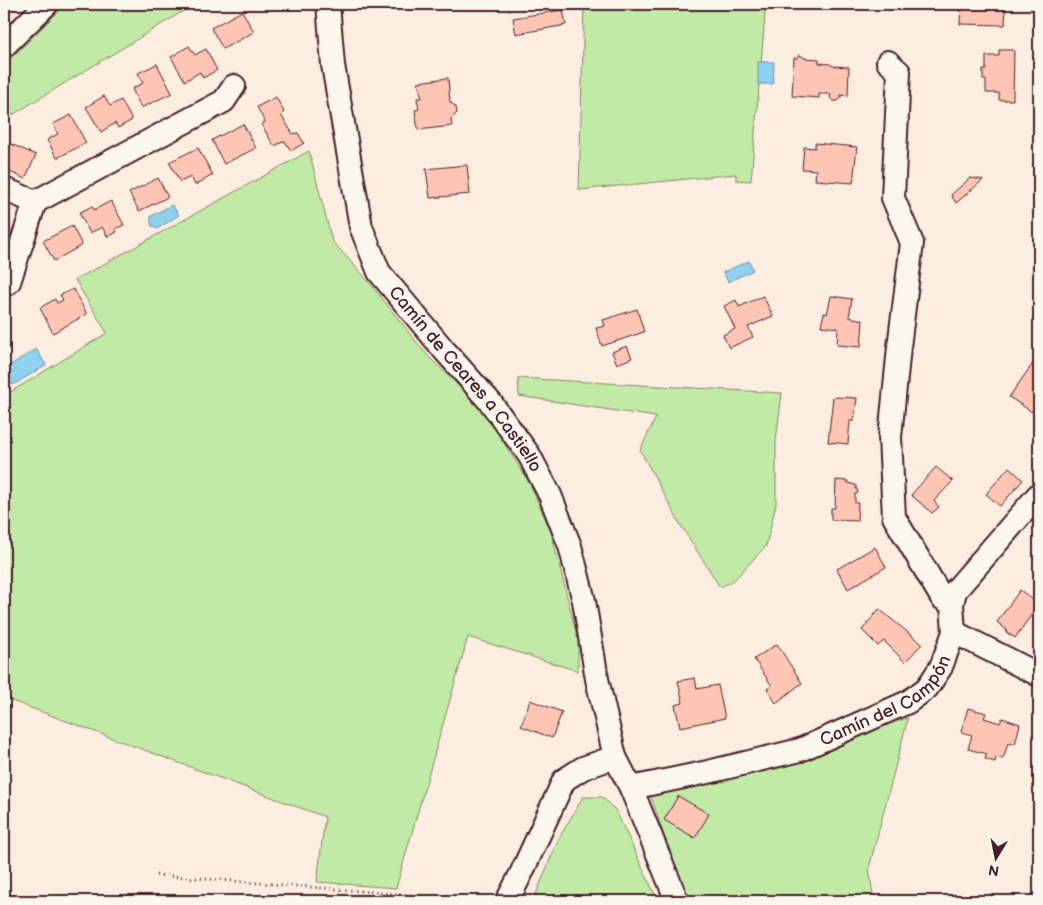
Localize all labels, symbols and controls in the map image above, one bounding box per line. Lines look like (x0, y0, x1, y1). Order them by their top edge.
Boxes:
street label: Camín de Ceares a Castiello (385, 282, 547, 476)
street label: Camín del Campón (817, 652, 955, 750)
north arrow (970, 832, 1020, 882)
text: N (987, 861, 1000, 880)

